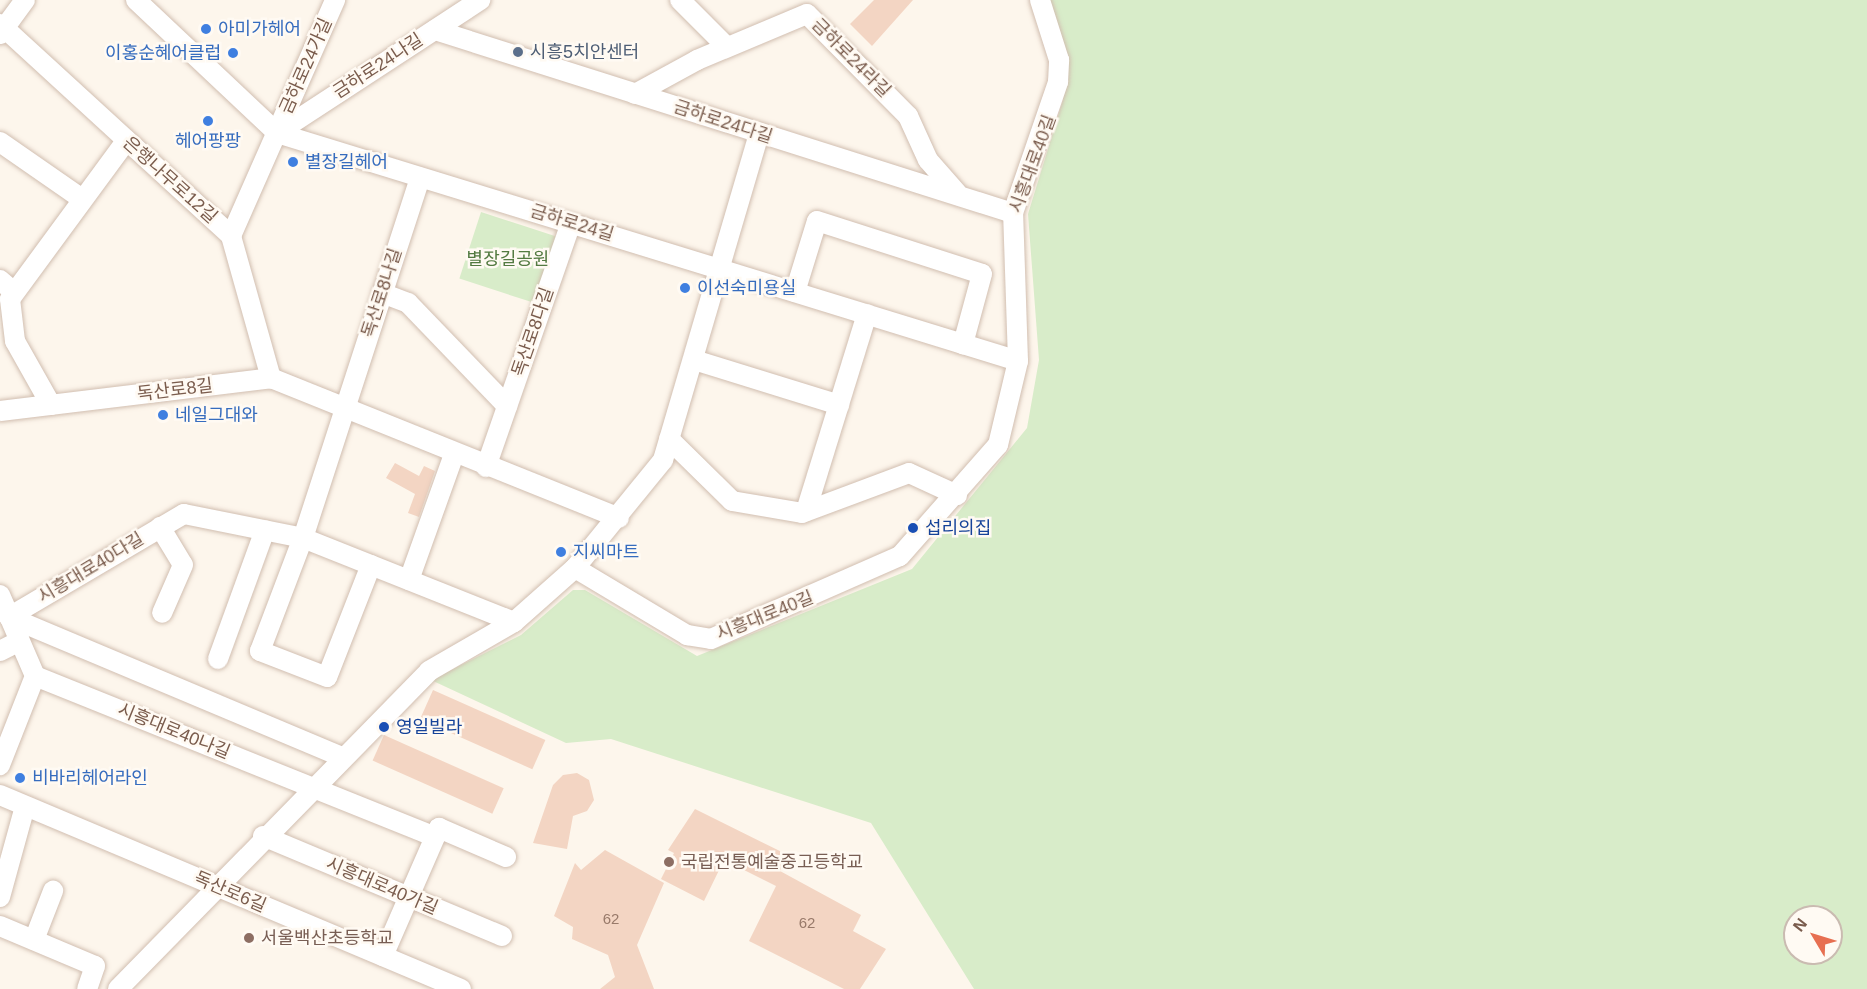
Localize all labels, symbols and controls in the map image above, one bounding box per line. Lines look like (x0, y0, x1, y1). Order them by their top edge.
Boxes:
street label: 금하로24라길 (807, 14, 895, 102)
street label: 금하로24가길 (275, 15, 337, 117)
place label: 아미가헤어 (218, 18, 301, 40)
marker: 아미가헤어 (199, 22, 213, 36)
street label: 금하로24나길 (329, 29, 427, 103)
place label: 시흥5치안센터 (530, 41, 639, 63)
place label: 이홍순혜어클럽 (105, 42, 221, 64)
marker: 시흥5치안센터 (511, 45, 525, 59)
marker: 이홍순혜어클럽 (226, 46, 240, 60)
street label: 금하로24다길 (671, 96, 775, 148)
street label: 시흥대로40길 (1005, 112, 1061, 216)
marker: 헤어팡팡 (201, 114, 215, 128)
place label: 헤어팡팡 (175, 130, 241, 152)
street label: 은행나무로12길 (118, 132, 222, 228)
place label: 별장길헤어 (305, 151, 388, 173)
marker: 별장길헤어 (286, 155, 300, 169)
street label: 금하로24길 (528, 200, 616, 246)
street label: 독산로8나길 (357, 246, 407, 340)
park label: 별장길공원 (467, 248, 549, 270)
place label: 이선숙미용실 (697, 277, 796, 299)
marker: 이선숙미용실 (678, 281, 692, 295)
street label: 독산로8다길 (508, 285, 558, 379)
street label: 독산로8길 (136, 375, 214, 405)
place label: 네일그대와 (175, 404, 258, 426)
marker: 네일그대와 (156, 408, 170, 422)
place label: 섭리의집 (925, 517, 991, 539)
marker: 섭리의집 (906, 521, 920, 535)
street label: 시흥대로40다길 (34, 528, 148, 608)
place label: 지씨마트 (573, 541, 639, 563)
marker: 지씨마트 (554, 545, 568, 559)
street label: 시흥대로40길 (713, 587, 817, 645)
street label: 시흥대로40나길 (115, 699, 233, 763)
place label: 영일빌라 (396, 716, 462, 738)
marker: 영일빌라 (377, 720, 391, 734)
place label: 비바리헤어라인 (32, 767, 148, 789)
marker: 비바리헤어라인 (13, 771, 27, 785)
place label: 국립전통예술중고등학교 (681, 851, 863, 873)
street label: 시흥대로40가길 (323, 853, 441, 919)
marker: 국립전통예술중고등학교 (662, 855, 676, 869)
street label: 독산로6길 (191, 867, 269, 917)
north arrow (1783, 905, 1843, 965)
house number: 62 (603, 910, 619, 928)
house number: 62 (799, 914, 815, 932)
text: N (1790, 915, 1810, 935)
place label: 서울백산초등학교 (261, 927, 393, 949)
marker: 서울백산초등학교 (242, 931, 256, 945)

